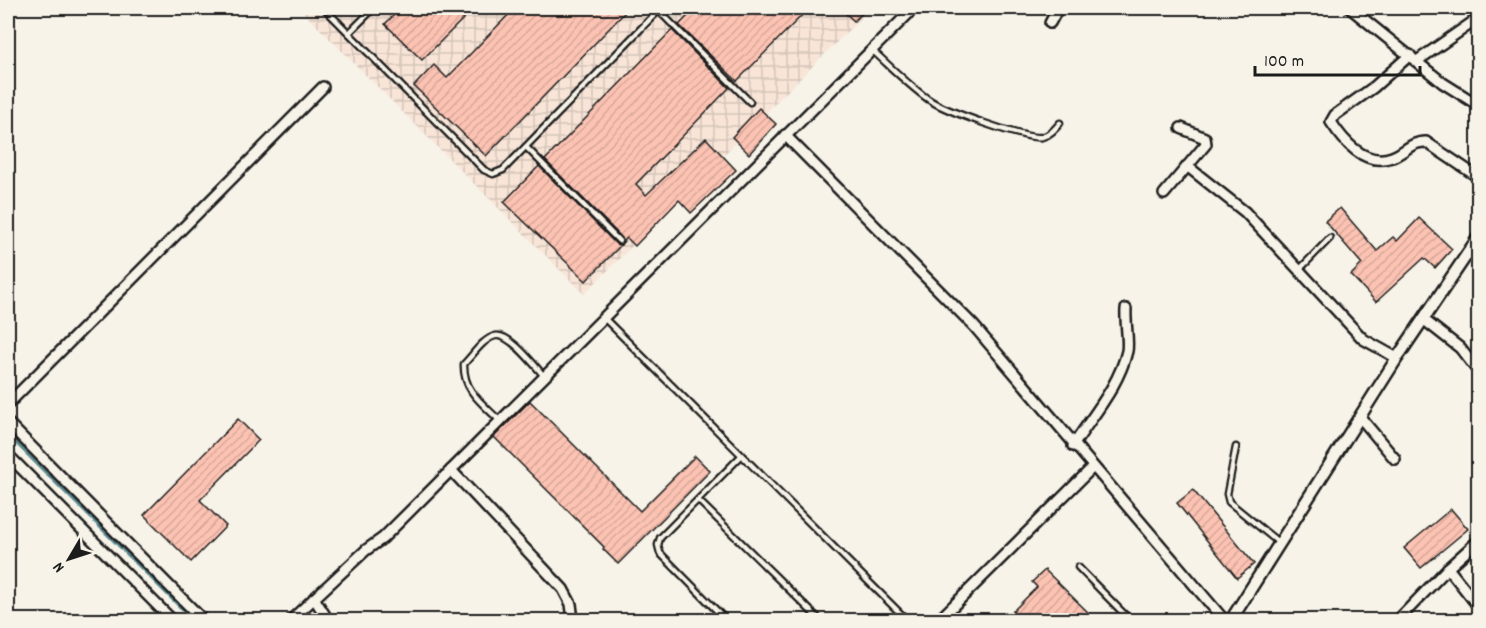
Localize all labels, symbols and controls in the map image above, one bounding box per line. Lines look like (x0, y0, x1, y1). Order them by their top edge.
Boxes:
scale bar (1255, 39, 1420, 77)
text: 100 m (1264, 50, 1304, 75)
north arrow (39, 529, 99, 589)
text: N (48, 556, 71, 577)

